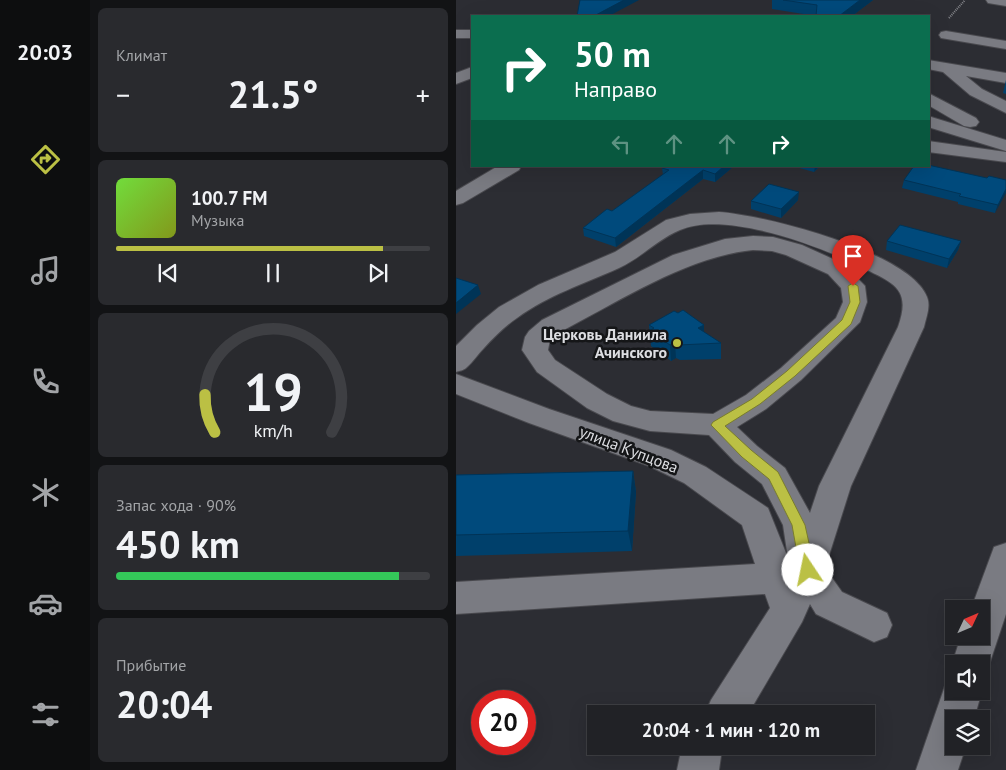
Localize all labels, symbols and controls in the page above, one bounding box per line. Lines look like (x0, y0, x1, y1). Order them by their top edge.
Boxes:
text: 50 m (574, 31, 651, 77)
icon: right (491, 35, 556, 100)
text: 20:03 (17, 38, 73, 66)
text: Климат (116, 45, 167, 65)
text: 21.5° (228, 69, 318, 118)
text: Направо (574, 75, 657, 103)
text: − (116, 76, 130, 113)
text: + (416, 76, 430, 113)
icon: left (607, 130, 635, 158)
icon: ahead (660, 130, 688, 158)
icon: ahead (713, 130, 741, 158)
icon: right (766, 130, 794, 158)
icon: directions (28, 142, 63, 177)
text: 100.7 FM (191, 186, 267, 210)
text: Музыка (191, 210, 244, 230)
pin (832, 235, 874, 286)
icon: arrive (839, 242, 867, 270)
icon: music (28, 253, 63, 288)
icon: previous (154, 259, 182, 287)
icon: pause (259, 259, 287, 287)
icon: next (364, 259, 392, 287)
place label: Церковь Даниила Ачинского (543, 324, 667, 362)
marker: Церковь Даниила Ачинского (671, 337, 683, 349)
text: 19 (244, 358, 302, 425)
icon: phone (28, 364, 63, 399)
text: km/h (253, 419, 293, 442)
street label: улица Купцова (577, 421, 681, 477)
icon: climate (28, 475, 63, 510)
text: Запас хода · 90% (116, 495, 236, 515)
text: 450 km (116, 519, 240, 568)
position arrow (781, 543, 833, 595)
icon: car (28, 586, 63, 621)
north arrow (945, 600, 990, 645)
map controls (945, 600, 990, 755)
text: Прибытие (116, 655, 186, 675)
button: sound (945, 655, 990, 700)
text: 20:04 (116, 679, 212, 728)
speed limit sign: 20 (471, 690, 536, 755)
icon: filters (28, 697, 63, 732)
button: layers (945, 710, 990, 755)
text: 20:04 · 1 мин · 120 m (642, 718, 820, 742)

